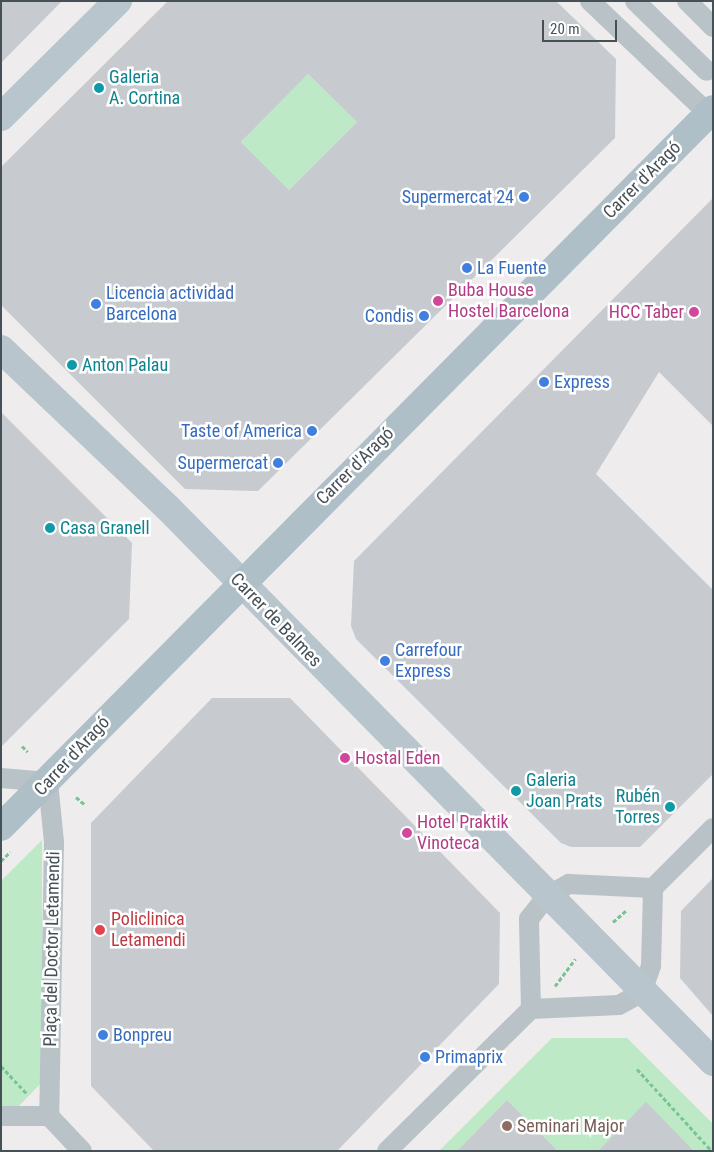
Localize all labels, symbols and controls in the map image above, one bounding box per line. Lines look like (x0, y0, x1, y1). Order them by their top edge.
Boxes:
scale bar (544, 10, 619, 42)
text: 20 m (550, 20, 580, 38)
place label: Galeria A. Cortina (109, 67, 180, 110)
marker: Galeria A. Cortina (93, 82, 105, 94)
street label: Carrer d'Aragó (599, 137, 685, 223)
place label: Supermercat 24 (402, 186, 514, 208)
marker: Supermercat 24 (518, 191, 530, 203)
place label: La Fuente (477, 257, 546, 279)
marker: La Fuente (461, 262, 473, 274)
place label: Buba House Hostel Barcelona (448, 280, 569, 322)
place label: Licencia actividad Barcelona (106, 283, 234, 326)
marker: Buba House Hostel Barcelona (432, 295, 444, 307)
marker: Licencia actividad Barcelona (90, 298, 102, 310)
place label: HCC Taber (609, 301, 684, 323)
place label: Condis (365, 305, 414, 327)
marker: HCC Taber (688, 306, 700, 318)
marker: Condis (418, 310, 430, 322)
place label: Anton Palau (82, 354, 168, 376)
marker: Anton Palau (66, 359, 78, 371)
place label: Express (554, 371, 610, 393)
marker: Express (538, 376, 550, 388)
place label: Taste of America (181, 420, 302, 442)
street label: Carrer d'Aragó (312, 423, 398, 509)
marker: Taste of America (306, 425, 318, 437)
place label: Supermercat (178, 452, 268, 474)
marker: Supermercat (272, 457, 284, 469)
place label: Casa Granell (60, 517, 150, 539)
marker: Casa Granell (44, 522, 56, 534)
street label: Carrer de Balmes (226, 569, 326, 671)
place label: Carrefour Express (395, 640, 462, 682)
marker: Carrefour Express (379, 655, 391, 667)
street label: Carrer d'Aragó (30, 712, 114, 800)
place label: Hostal Eden (355, 747, 440, 769)
marker: Hostal Eden (339, 752, 351, 764)
place label: Galeria Joan Prats (526, 770, 602, 812)
marker: Galeria Joan Prats (510, 785, 522, 797)
place label: Rubén Torres (615, 786, 660, 829)
marker: Rubén Torres (664, 801, 676, 813)
place label: Hotel Praktik Vinoteca (417, 812, 509, 854)
marker: Hotel Praktik Vinoteca (401, 827, 413, 839)
street label: Plaça del Doctor Letamendi (39, 851, 65, 1047)
place label: Policlinica Letamendi (111, 909, 186, 952)
marker: Policlinica Letamendi (93, 923, 107, 937)
place label: Bonpreu (113, 1024, 172, 1046)
marker: Bonpreu (97, 1029, 109, 1041)
place label: Primaprix (435, 1046, 503, 1068)
marker: Primaprix (419, 1051, 431, 1063)
place label: Seminari Major (517, 1115, 624, 1137)
marker: Seminari Major (501, 1120, 513, 1132)

